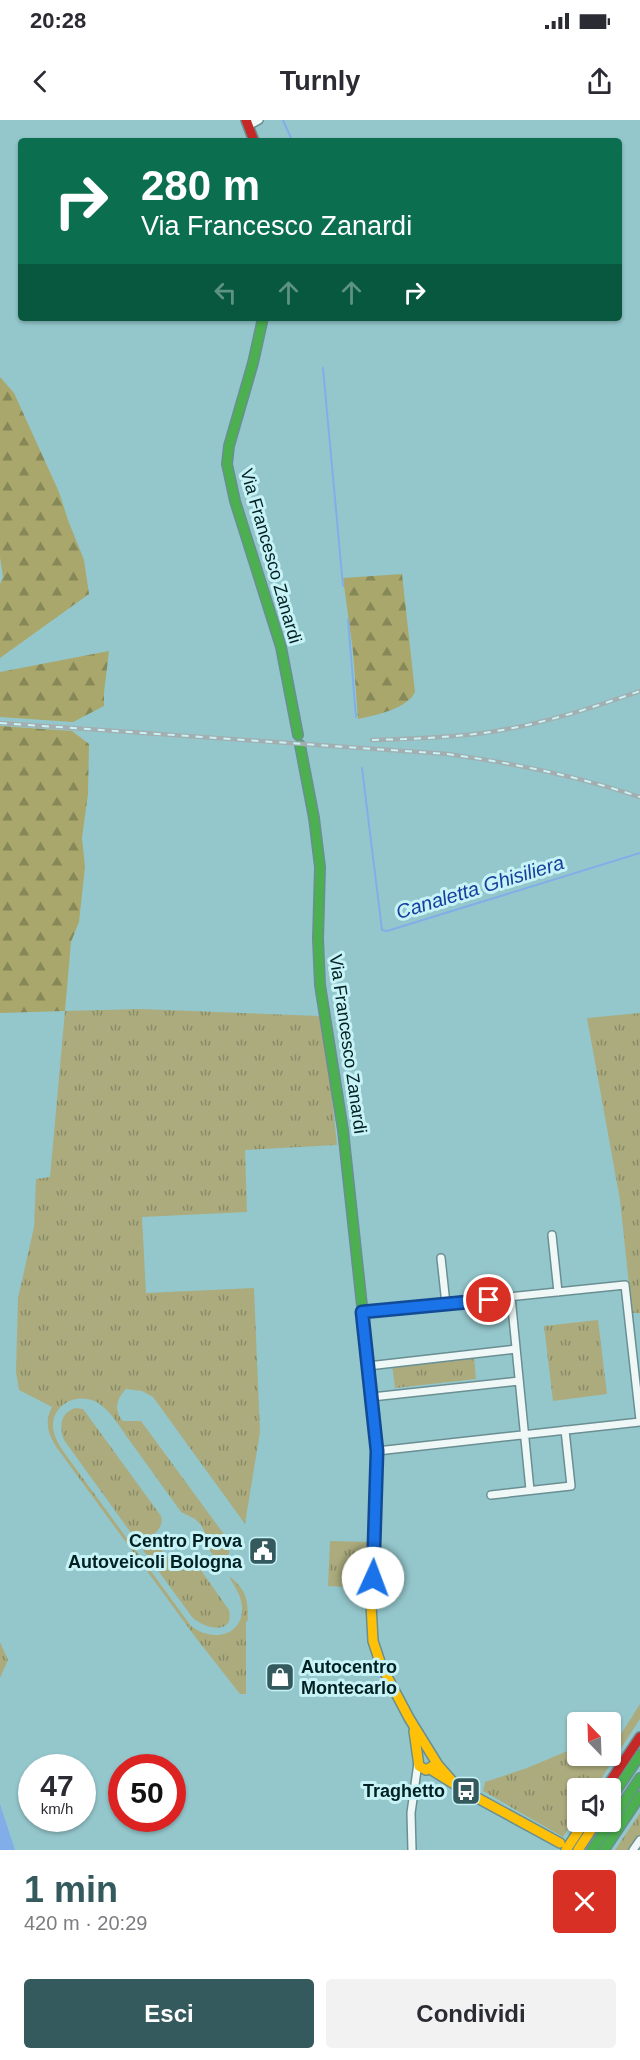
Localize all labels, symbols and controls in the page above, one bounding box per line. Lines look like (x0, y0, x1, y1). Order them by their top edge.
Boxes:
text: 20:28 (30, 8, 86, 33)
icon: back (24, 65, 57, 98)
icon: share (583, 65, 616, 98)
text: Turnly (280, 66, 360, 96)
icon: right (42, 162, 120, 240)
text: 280 m (141, 162, 260, 209)
text: Via Francesco Zanardi (141, 211, 412, 241)
icon: left (209, 276, 242, 309)
icon: ahead (272, 276, 305, 309)
icon: ahead (335, 276, 368, 309)
icon: right (398, 276, 431, 309)
street label: Via Francesco Zanardi (236, 466, 306, 646)
water label: Canaletta Ghisiliera (393, 851, 567, 923)
street label: Via Francesco Zanardi (326, 953, 370, 1135)
pin (463, 1274, 514, 1325)
icon: arrive (472, 1283, 505, 1316)
place label: Centro Prova Autoveicoli Bologna (68, 1531, 243, 1572)
public building icon: Centro Prova Autoveicoli Bologna (247, 1535, 279, 1567)
position arrow (341, 1546, 405, 1610)
place label: Autocentro Montecarlo (301, 1657, 397, 1698)
shop icon: Autocentro Montecarlo (264, 1661, 296, 1693)
north arrow (567, 1712, 621, 1766)
map controls (567, 1712, 621, 1832)
speed limit sign: 50 (108, 1754, 186, 1832)
text: 47 (40, 1769, 74, 1802)
bus stop icon: Traghetto (450, 1775, 482, 1807)
button: sound (567, 1778, 621, 1832)
place label: Traghetto (363, 1781, 445, 1801)
text: km/h (41, 1800, 73, 1817)
text: 1 min (24, 1869, 118, 1910)
button: close (553, 1870, 616, 1933)
text: 420 m · 20:29 (24, 1912, 147, 1934)
button: Esci (24, 1979, 314, 2048)
button: Condividi (326, 1979, 616, 2048)

